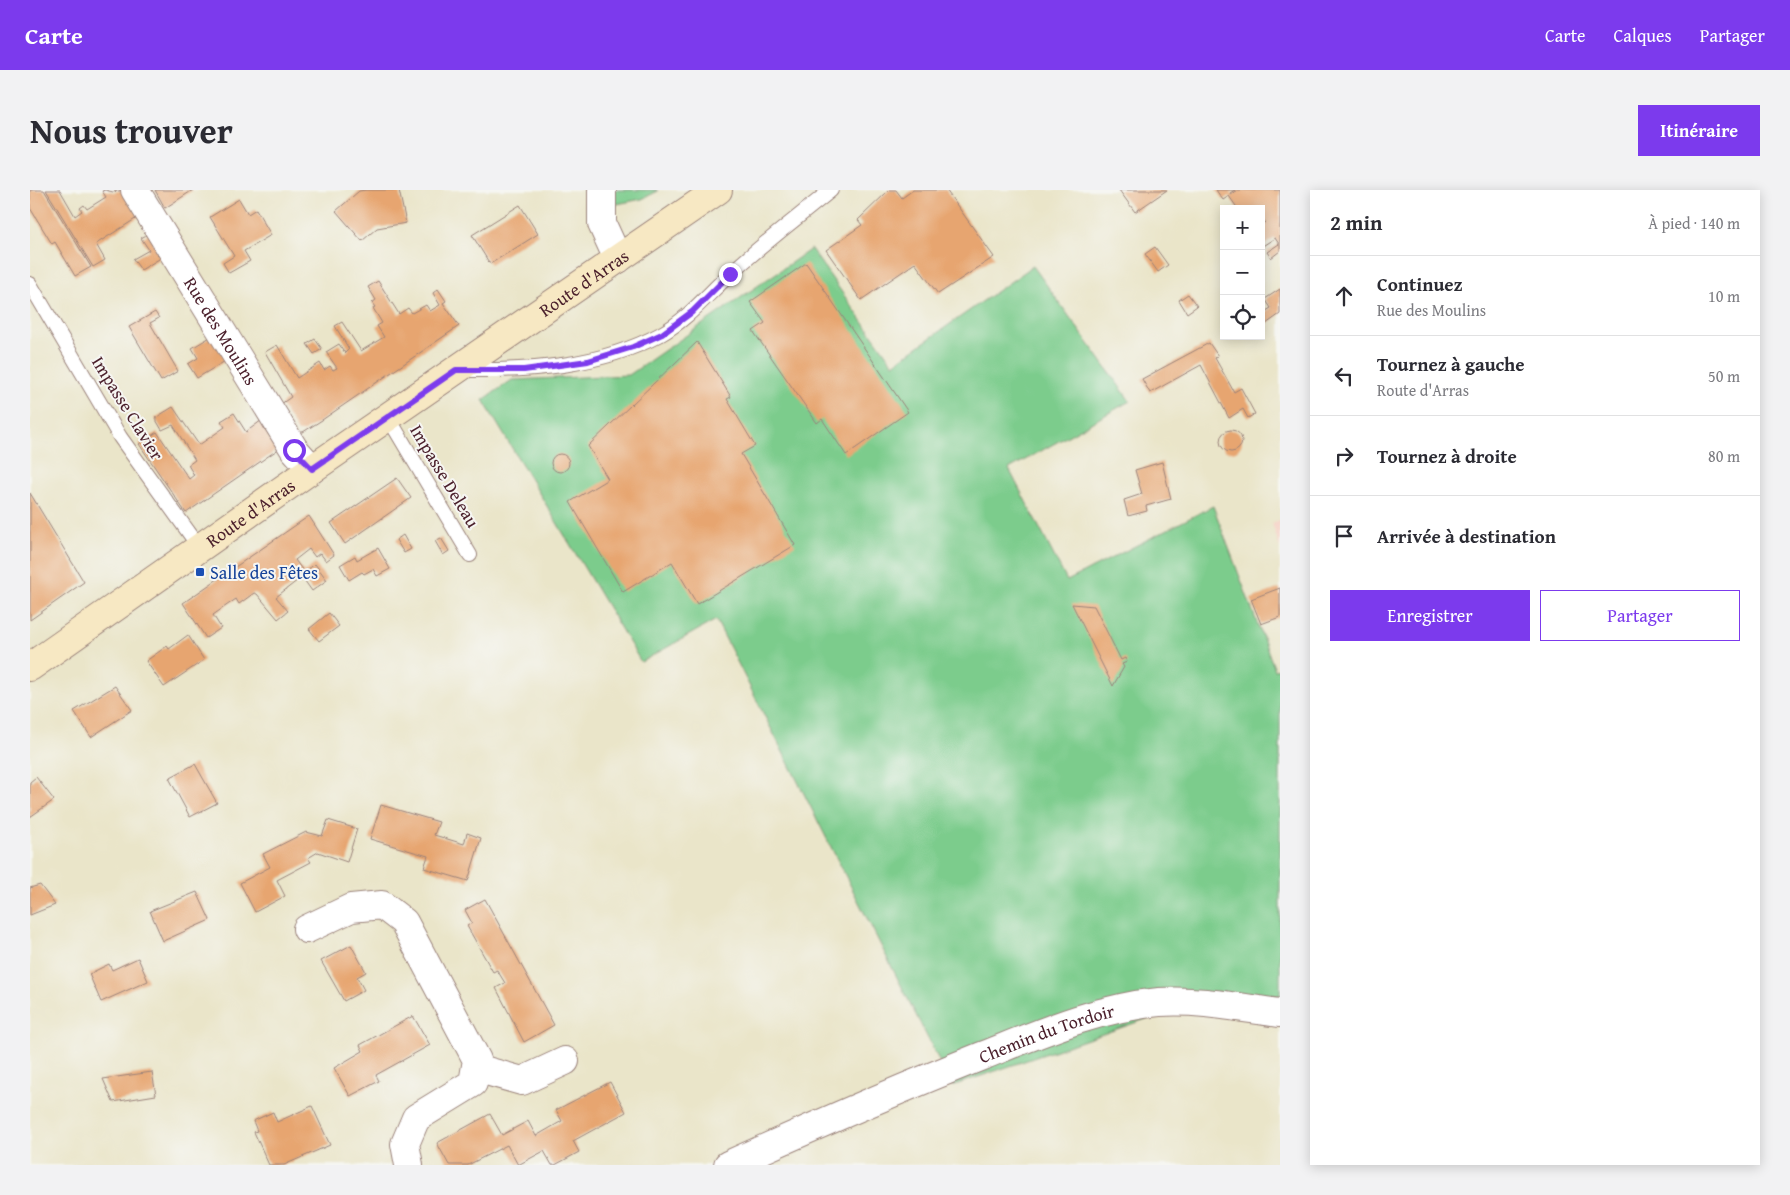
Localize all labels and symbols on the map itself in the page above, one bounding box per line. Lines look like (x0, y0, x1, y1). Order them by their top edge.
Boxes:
street label: Route d'Arras (533, 242, 634, 323)
route end (719, 263, 742, 286)
street label: Rue des Moulins (178, 271, 265, 390)
street label: Impasse Clavier (85, 351, 171, 466)
street label: Impasse Deleau (403, 419, 487, 533)
route start (283, 439, 306, 462)
street label: Route d'Arras (200, 472, 300, 553)
place label: Salle des Fêtes (210, 559, 318, 586)
marker: Salle des Fêtes (194, 566, 206, 578)
street label: Chemin du Tordoir (974, 996, 1118, 1070)

